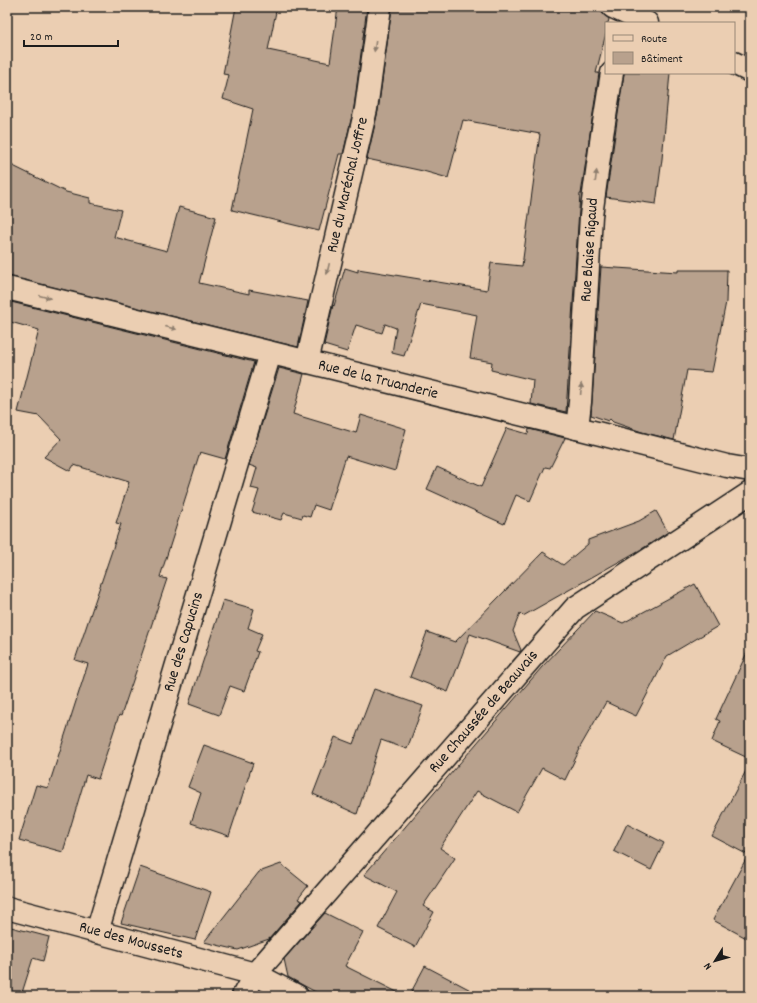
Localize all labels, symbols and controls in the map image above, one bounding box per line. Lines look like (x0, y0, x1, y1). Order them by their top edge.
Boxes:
scale bar (24, 22, 118, 48)
legend (605, 22, 735, 74)
text: 20 m (30, 29, 53, 46)
text: Route (641, 31, 667, 48)
one-way arrow (372, 40, 378, 52)
text: Bâtiment (641, 51, 683, 68)
street label: Rue du Maréchal Joffre (321, 115, 375, 255)
one-way arrow (593, 170, 599, 182)
street label: Rue Blaise Rigaud (575, 197, 605, 303)
one-way arrow (325, 263, 331, 275)
one-way arrow (39, 294, 51, 300)
one-way arrow (165, 326, 177, 332)
street label: Rue de la Truanderie (315, 354, 441, 406)
one-way arrow (578, 383, 585, 395)
street label: Rue des Capucins (158, 589, 210, 695)
street label: Rue Chaussée de Beauvais (424, 645, 544, 779)
street label: Rue des Moussets (76, 916, 186, 966)
north arrow (695, 941, 735, 981)
text: N (700, 958, 717, 973)

